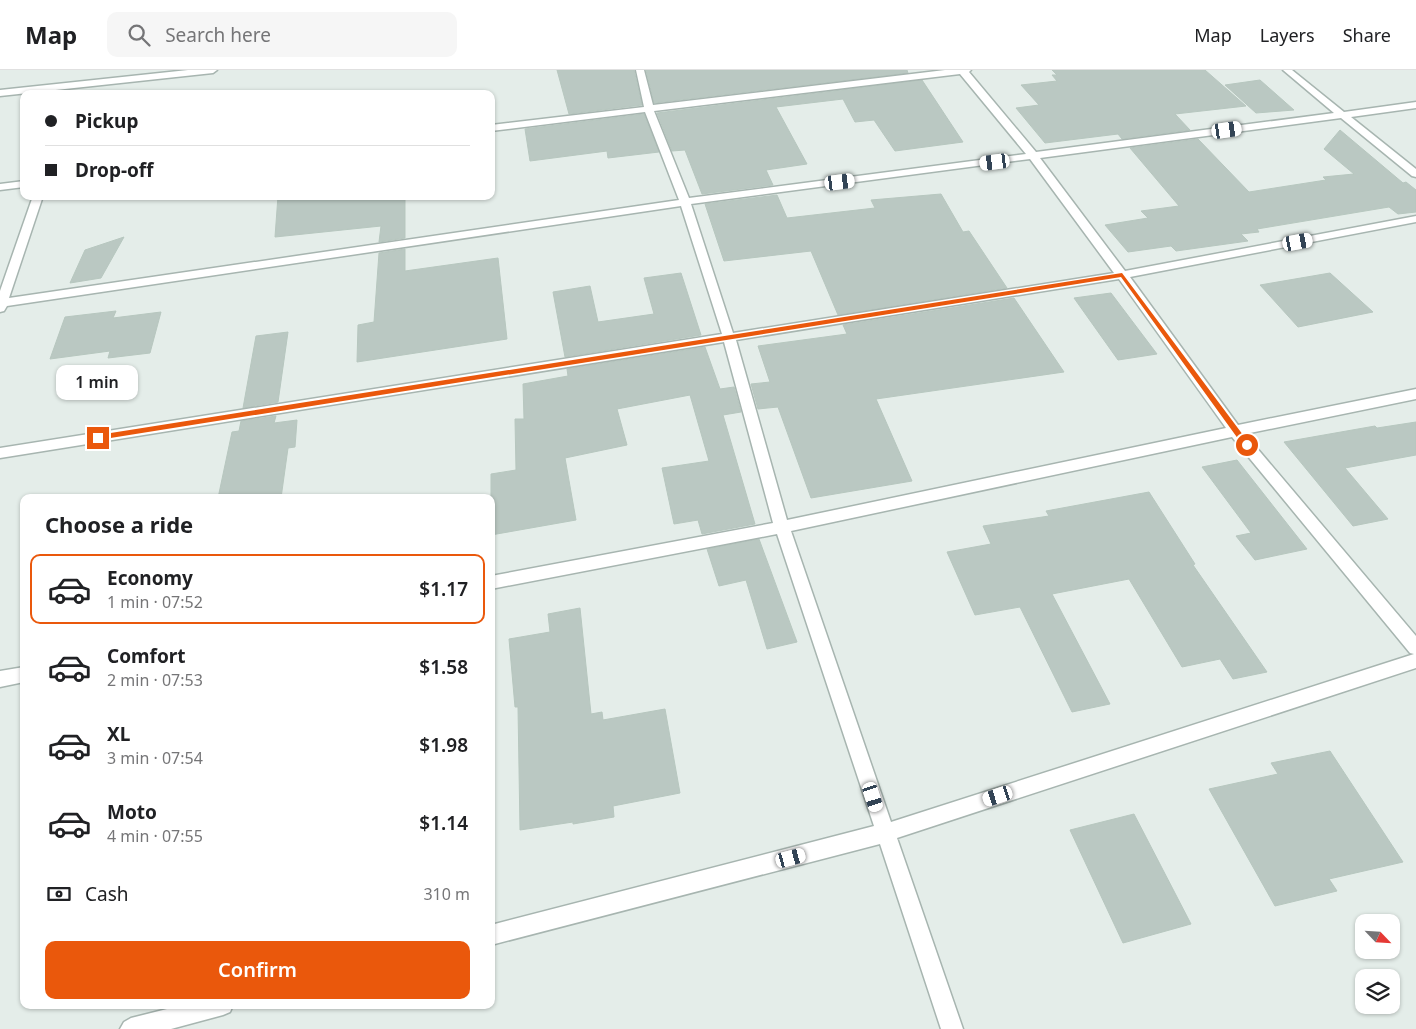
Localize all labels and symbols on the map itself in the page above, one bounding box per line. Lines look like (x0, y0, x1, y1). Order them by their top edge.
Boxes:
car (1211, 120, 1242, 140)
car (979, 153, 1010, 171)
car (824, 173, 855, 191)
car (1281, 232, 1314, 252)
callout: 1 min (57, 366, 139, 400)
route end (87, 427, 109, 449)
route start (1236, 434, 1258, 456)
car (861, 780, 884, 814)
car (981, 784, 1014, 808)
car (774, 847, 807, 869)
north arrow (1355, 914, 1400, 959)

